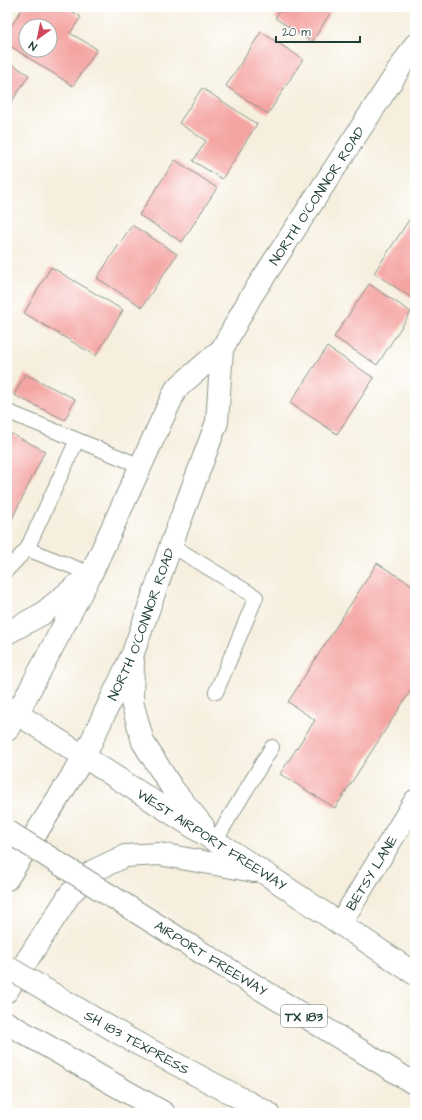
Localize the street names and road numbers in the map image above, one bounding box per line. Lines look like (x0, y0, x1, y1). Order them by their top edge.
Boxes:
street label: NORTH O'CONNOR ROAD (265, 123, 370, 270)
street label: NORTH O'CONNOR ROAD (103, 546, 180, 704)
street label: WEST AIRPORT FREEWAY (133, 784, 291, 896)
street label: BETSY LANE (341, 831, 403, 915)
street label: AIRPORT FREEWAY (150, 916, 271, 1002)
road number: TX 183 (281, 1005, 327, 1027)
street label: SH 183 TEXPRESS (80, 1006, 193, 1080)

